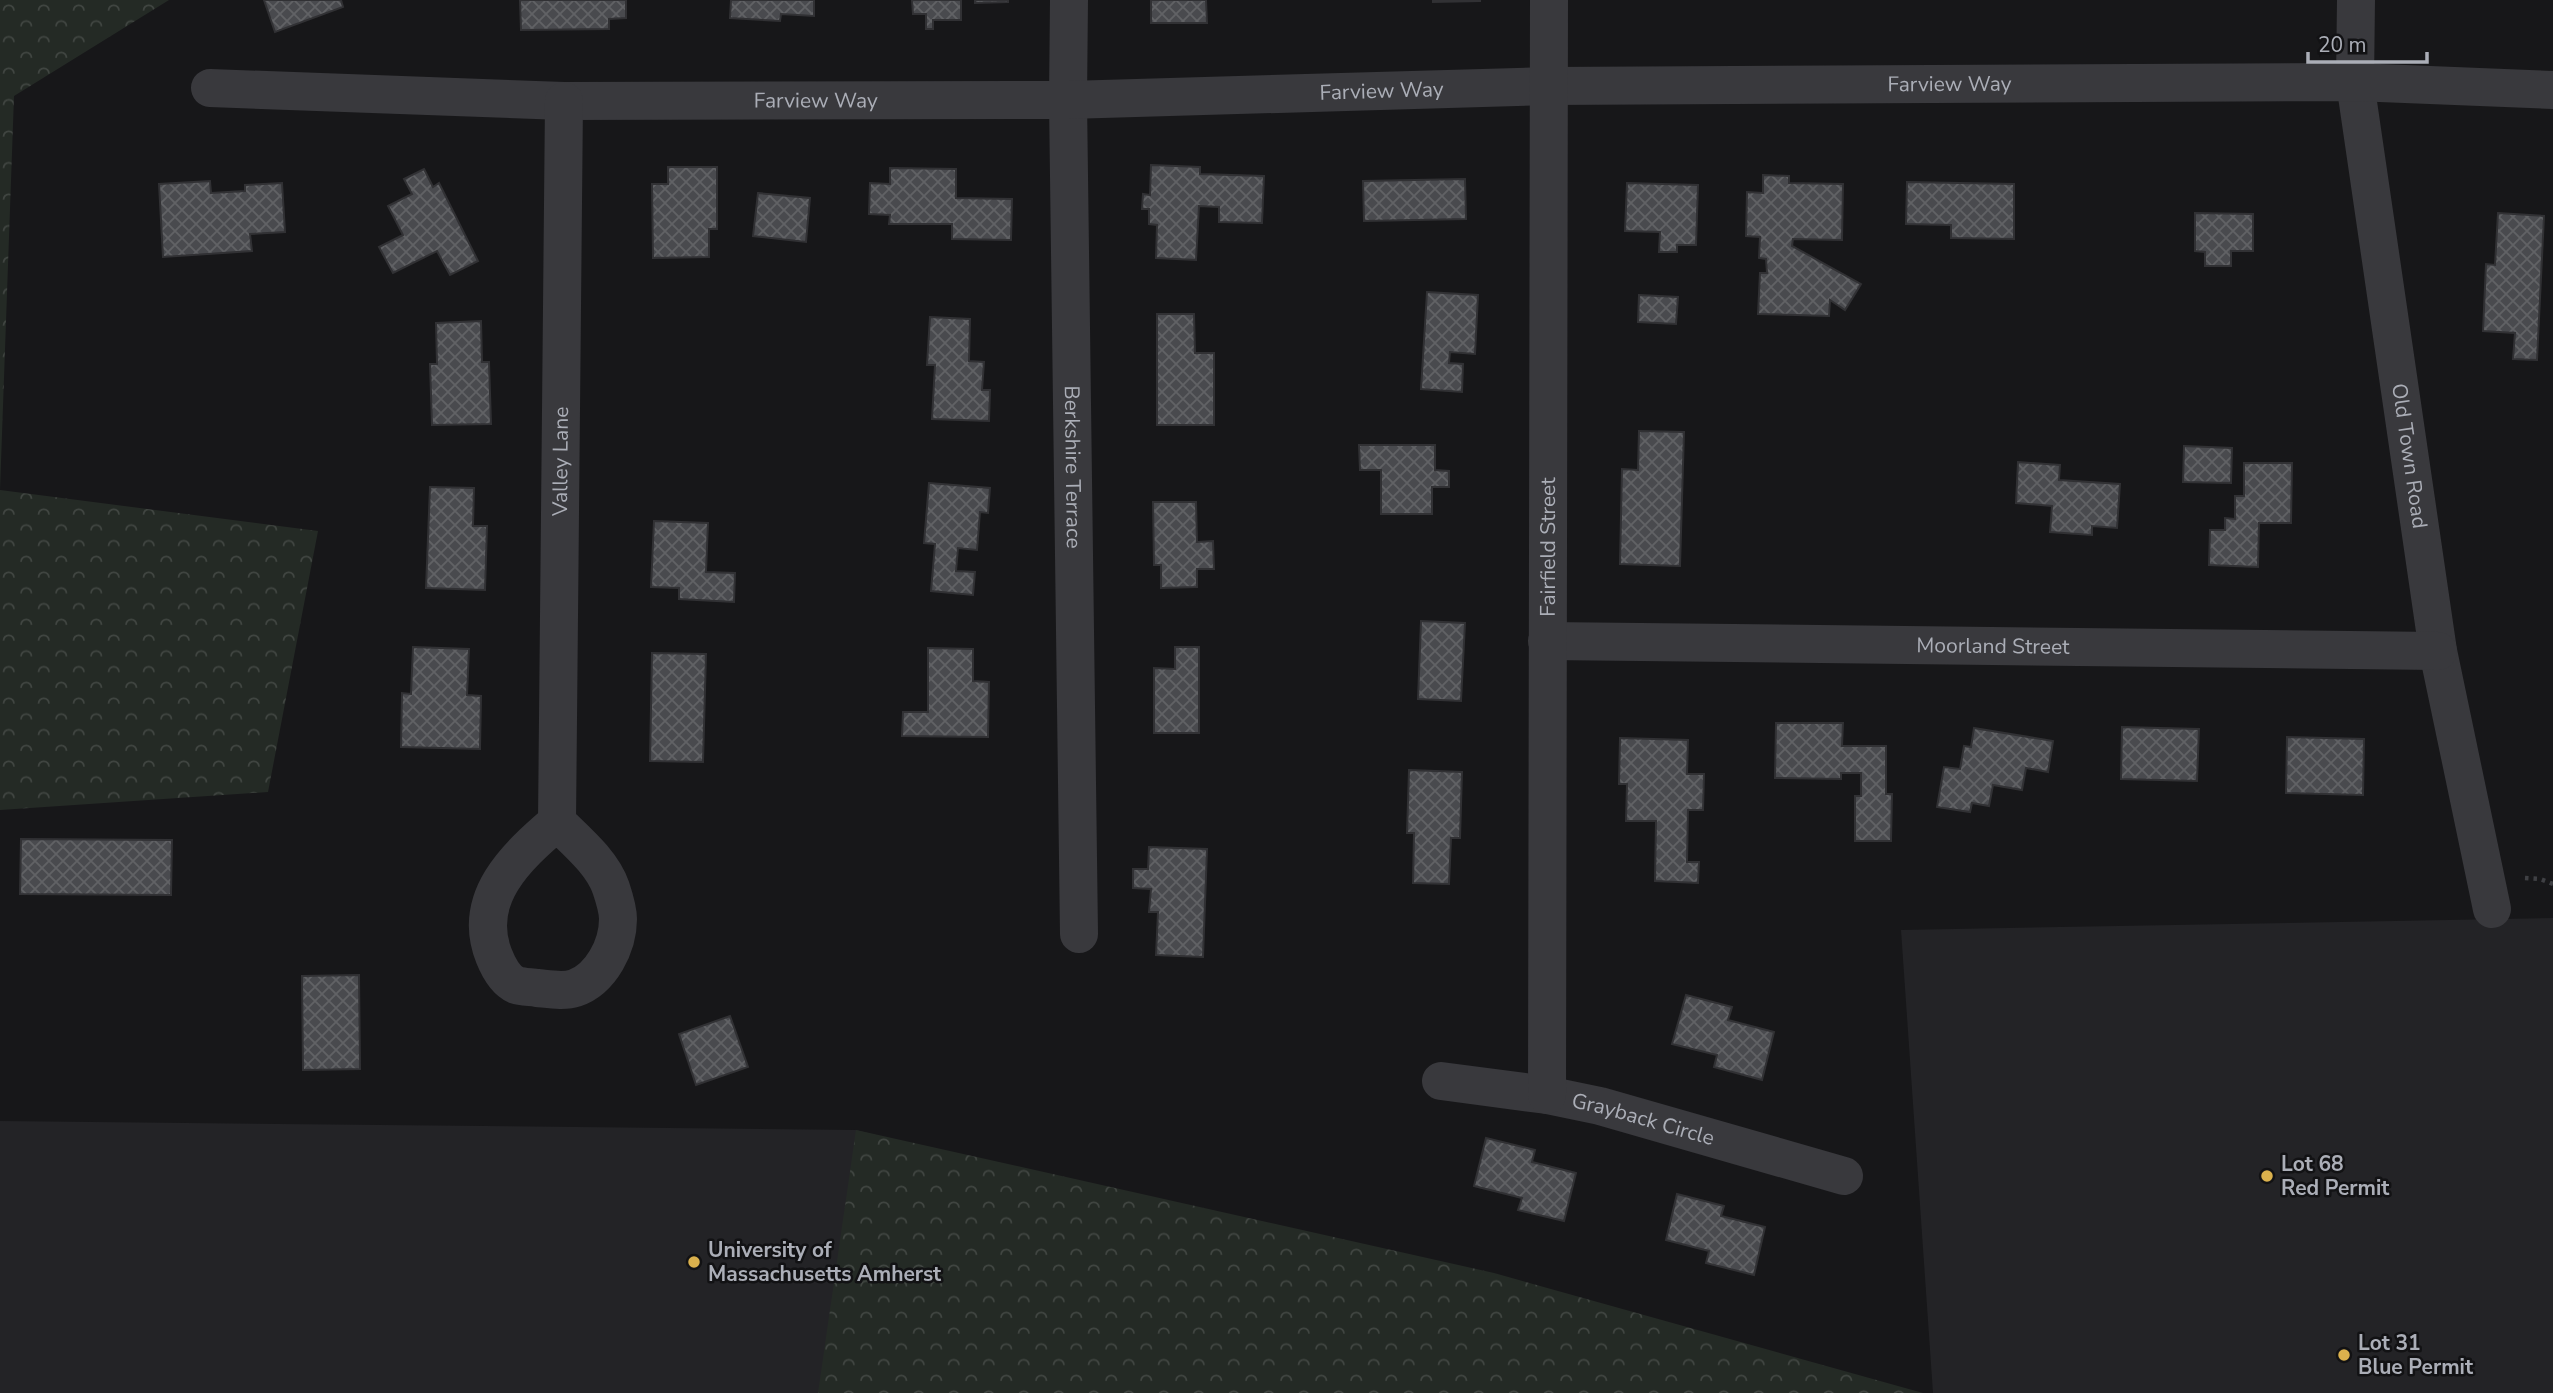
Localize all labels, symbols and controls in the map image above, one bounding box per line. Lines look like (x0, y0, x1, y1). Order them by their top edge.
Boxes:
scale bar (2308, 21, 2427, 65)
text: 20 m (2318, 31, 2367, 59)
street label: Farview Way (1887, 70, 2012, 98)
street label: Farview Way (1319, 75, 1444, 107)
street label: Farview Way (754, 86, 878, 115)
street label: Old Town Road (2385, 382, 2434, 530)
street label: Berkshire Terrace (1058, 385, 1088, 549)
street label: Valley Lane (546, 406, 575, 517)
street label: Fairfield Street (1534, 477, 1562, 617)
street label: Moorland Street (1916, 631, 2070, 661)
street label: Grayback Circle (1569, 1086, 1718, 1152)
place label: Lot 68 Red Permit (2281, 1150, 2390, 1202)
marker: Lot 68 Red Permit (2259, 1168, 2275, 1184)
place label: University of Massachusetts Amherst (708, 1236, 942, 1288)
marker: University of Massachusetts Amherst (686, 1254, 702, 1270)
place label: Lot 31 Blue Permit (2358, 1329, 2474, 1381)
marker: Lot 31 Blue Permit (2336, 1347, 2352, 1363)

